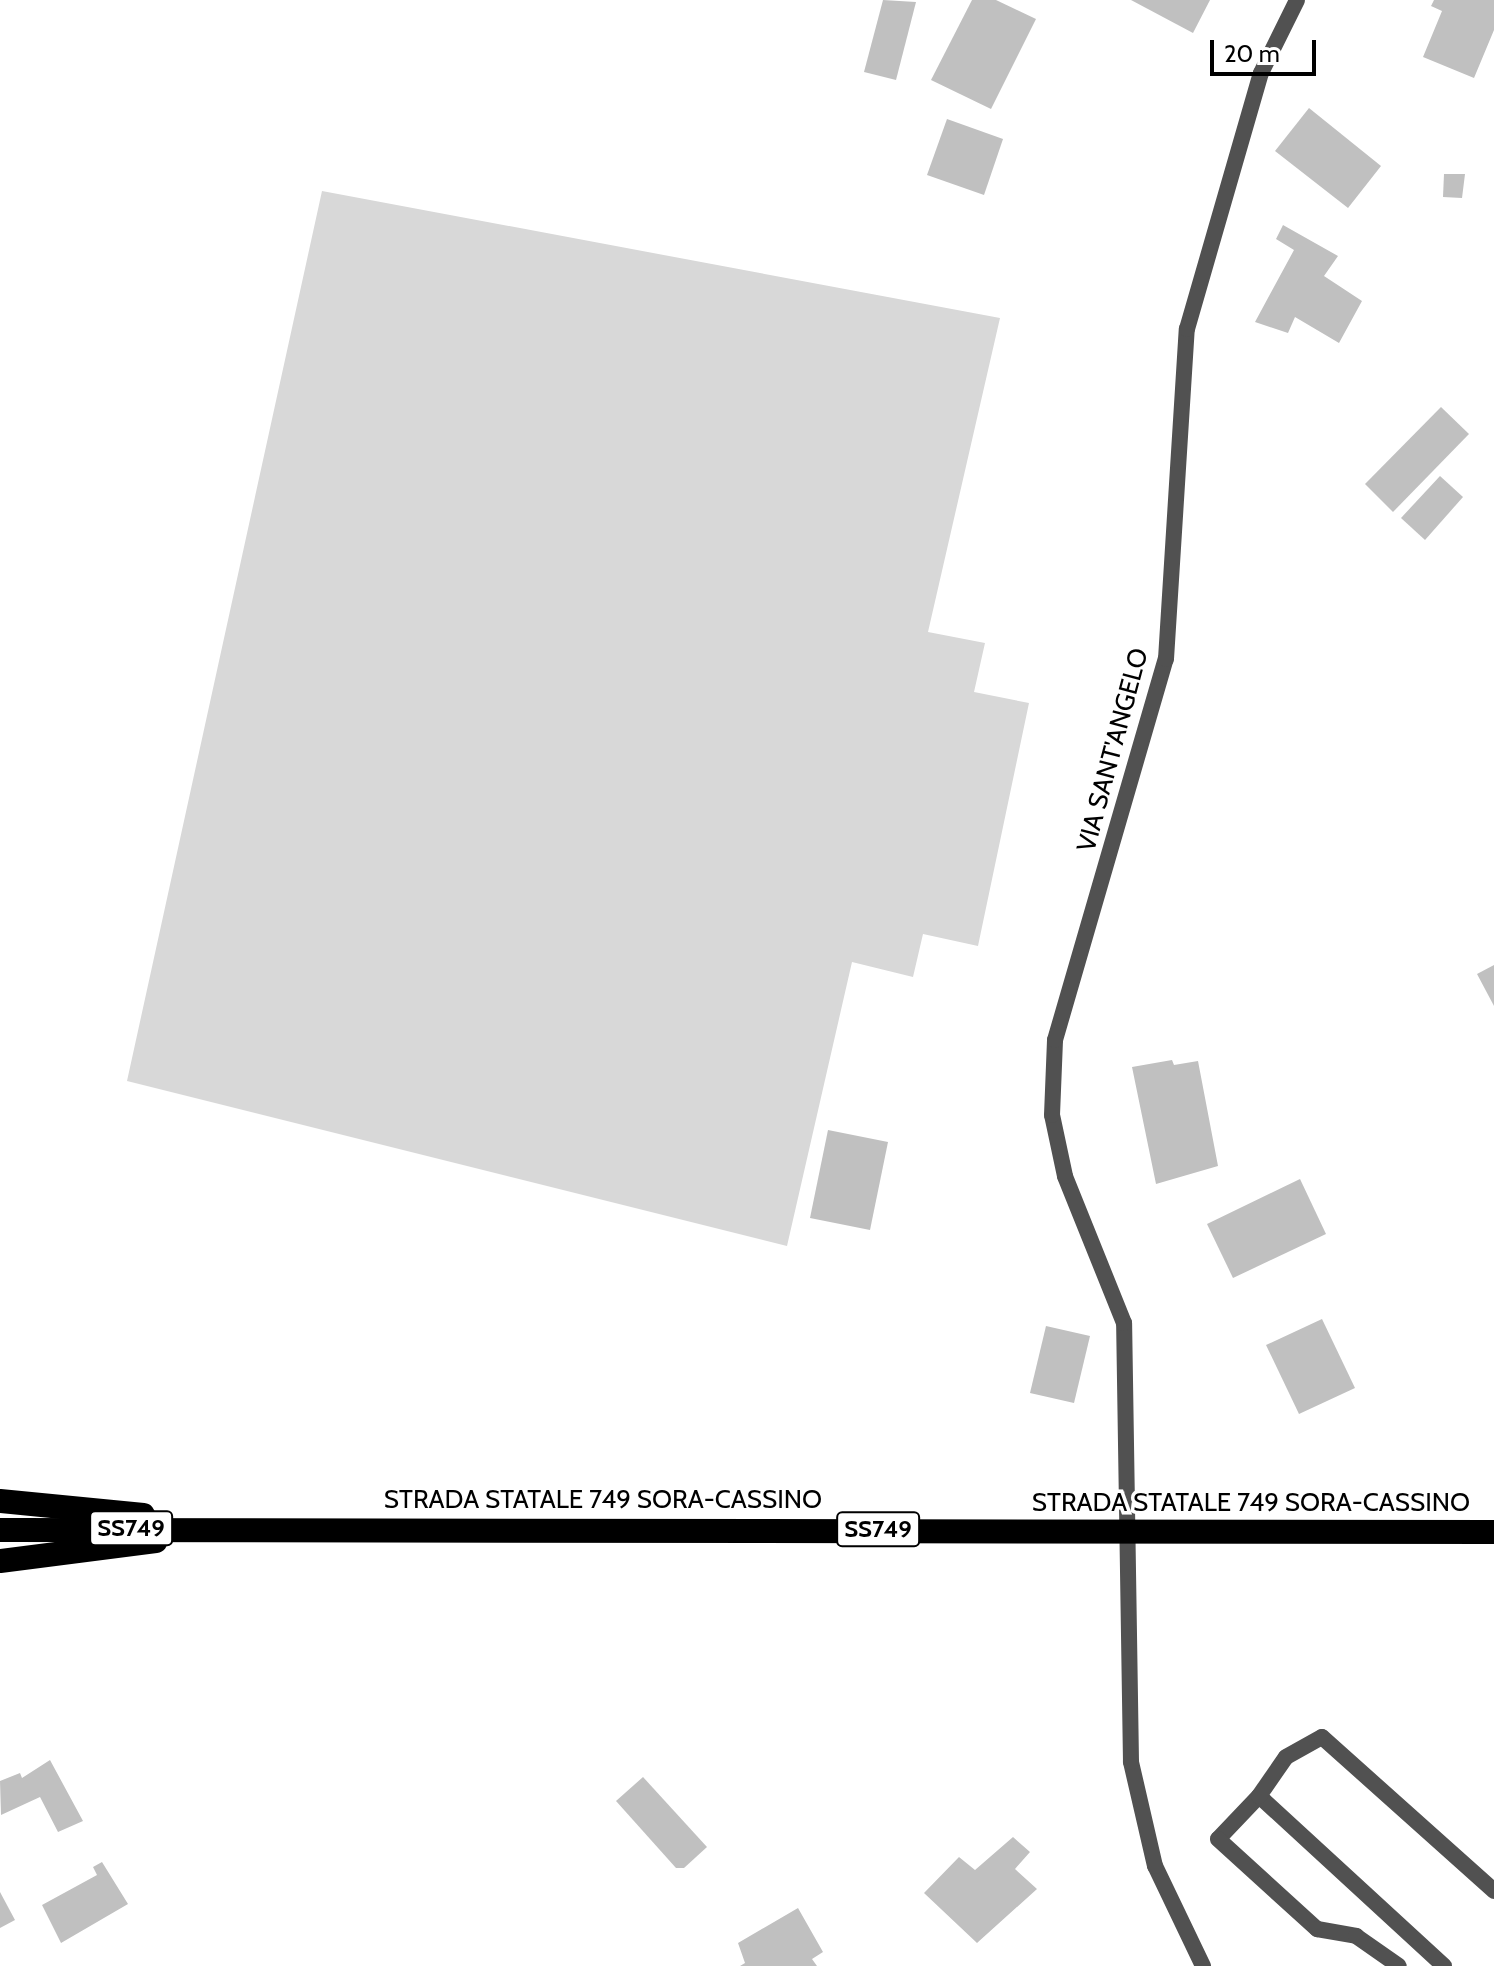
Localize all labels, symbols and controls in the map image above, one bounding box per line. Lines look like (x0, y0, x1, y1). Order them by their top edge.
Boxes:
scale bar (1214, 24, 1320, 74)
text: 20 m (1224, 39, 1280, 68)
street label: VIA SANT'ANGELO (1071, 645, 1155, 855)
street label: STRADA STATALE 749 SORA-CASSINO (384, 1484, 822, 1516)
street label: STRADA STATALE 749 SORA-CASSINO (1032, 1487, 1470, 1519)
road number: SS749 (89, 1508, 173, 1548)
road number: SS749 (836, 1509, 920, 1549)

